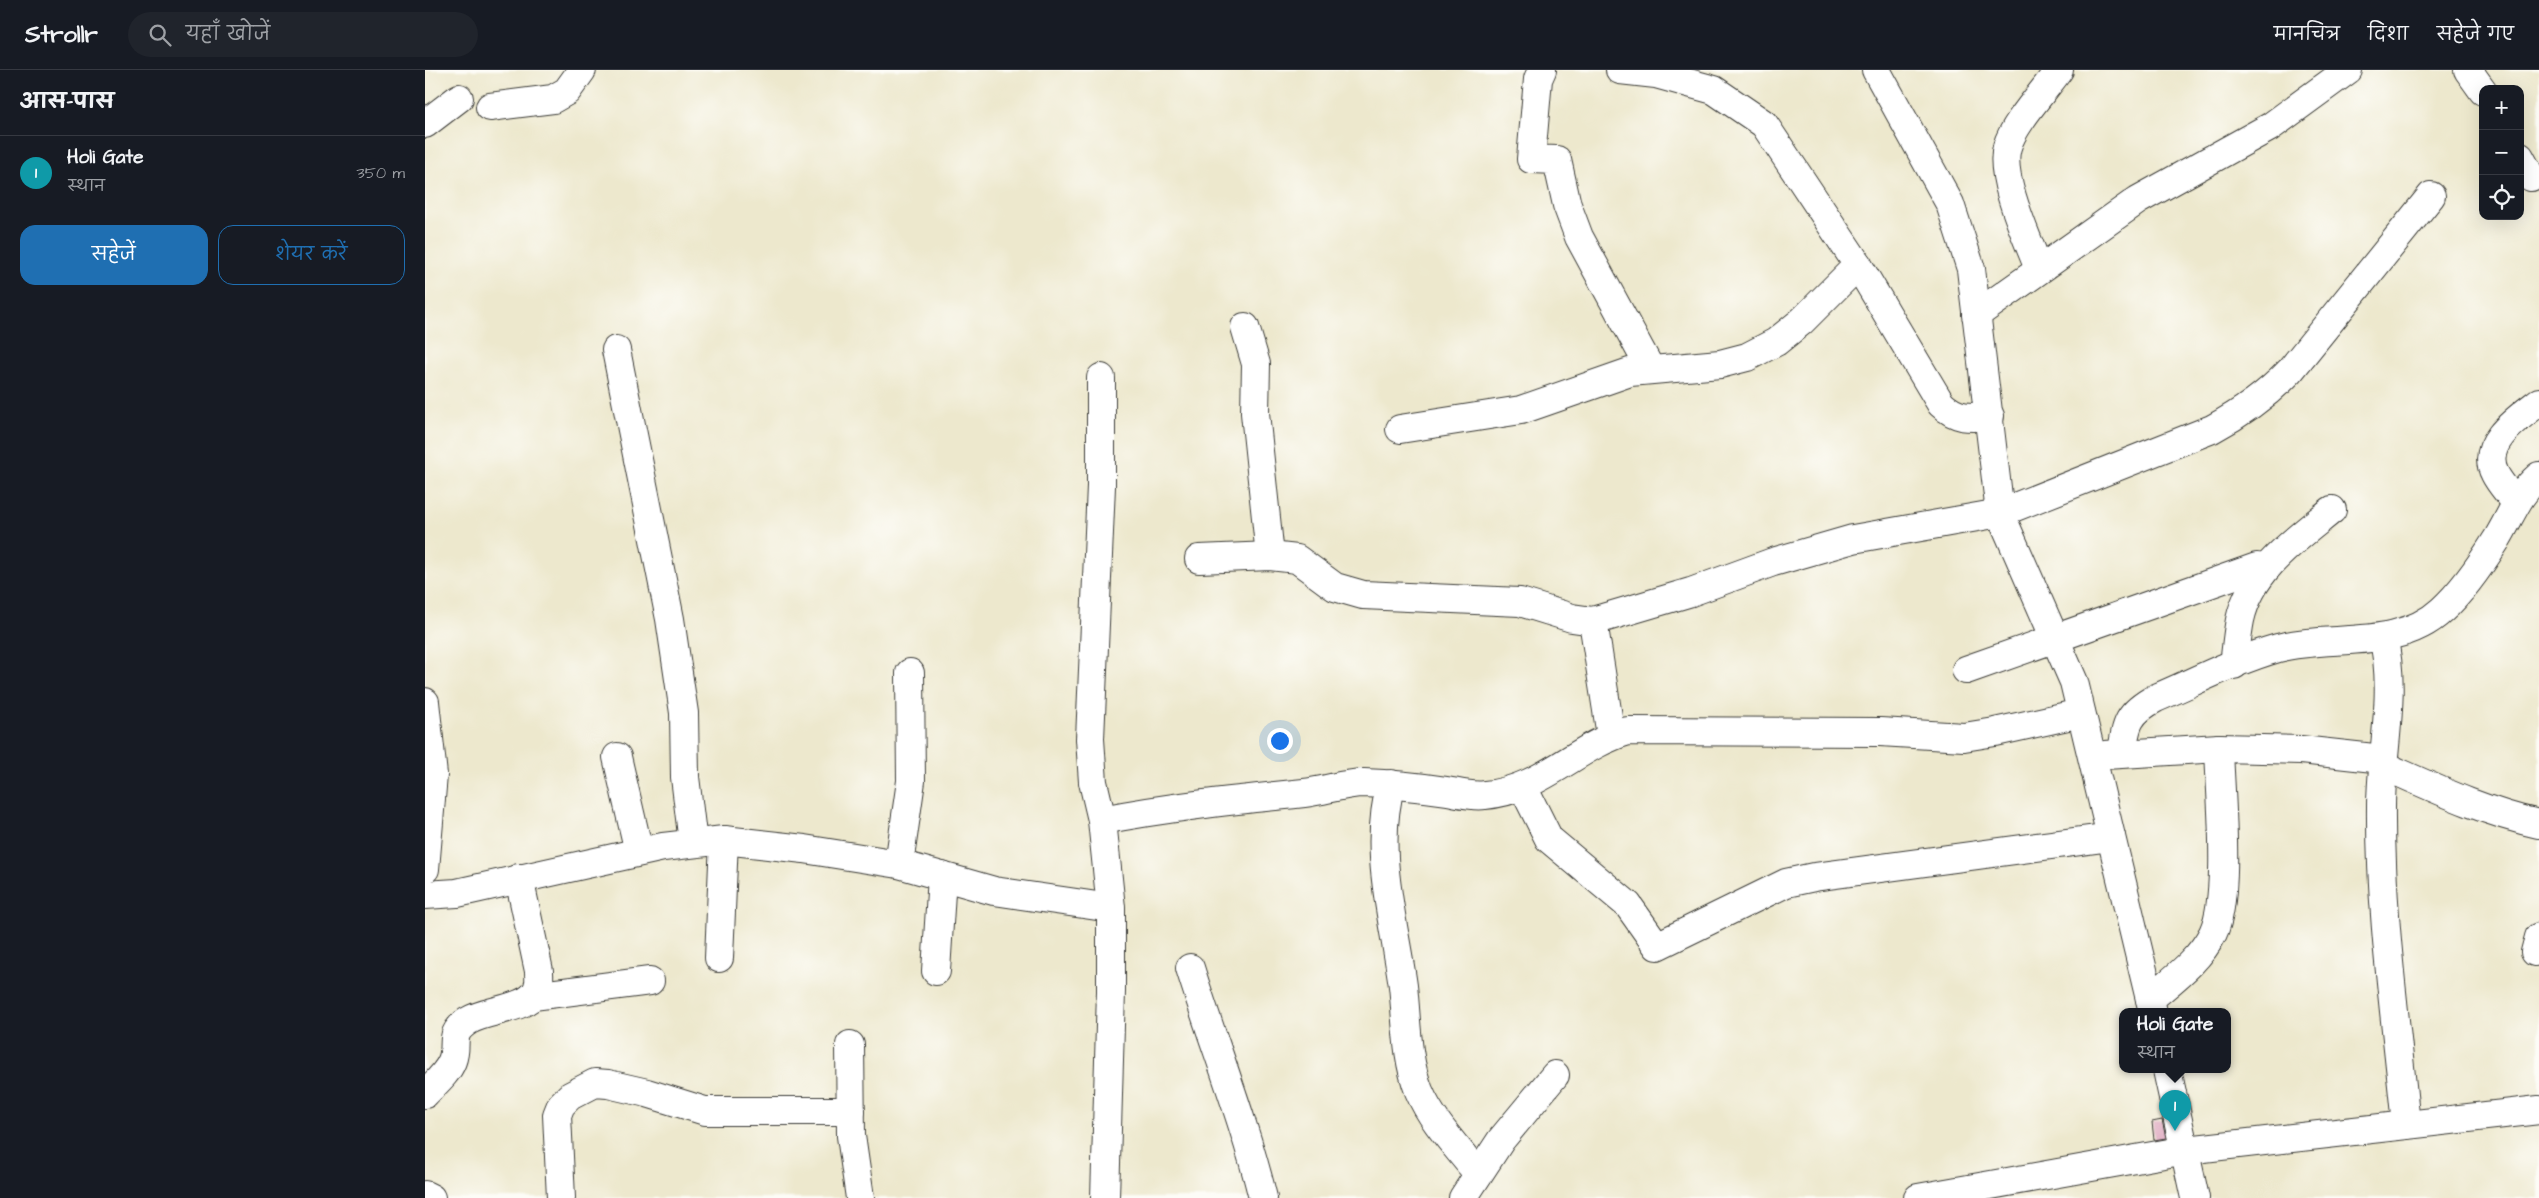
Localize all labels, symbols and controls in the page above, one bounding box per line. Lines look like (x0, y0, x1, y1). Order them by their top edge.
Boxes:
search box (128, 12, 478, 57)
text: Strollr (25, 18, 98, 52)
icon: search (146, 21, 174, 49)
text: यहाँ खोजें (186, 21, 270, 48)
text: मानचित्र (2274, 22, 2340, 47)
text: दिशा (2368, 22, 2409, 47)
text: सहेजे गए (2437, 22, 2514, 47)
map controls (2479, 85, 2524, 220)
button: + (2479, 85, 2524, 130)
text: आस-पास (20, 87, 114, 116)
button: − (2479, 130, 2524, 175)
text: Holi Gate (67, 144, 143, 171)
text: 1 (35, 162, 37, 184)
text: 350 m (357, 162, 405, 184)
text: स्थान (67, 175, 105, 197)
button: locate (2479, 175, 2524, 220)
button: सहेजें (20, 225, 208, 285)
button: शेयर करें (218, 225, 405, 285)
your location (1267, 728, 1293, 754)
popup (2119, 1008, 2231, 1073)
text: Holi Gate (2137, 1011, 2213, 1038)
text: स्थान (2137, 1042, 2175, 1064)
pin: 1 (2159, 1090, 2191, 1131)

